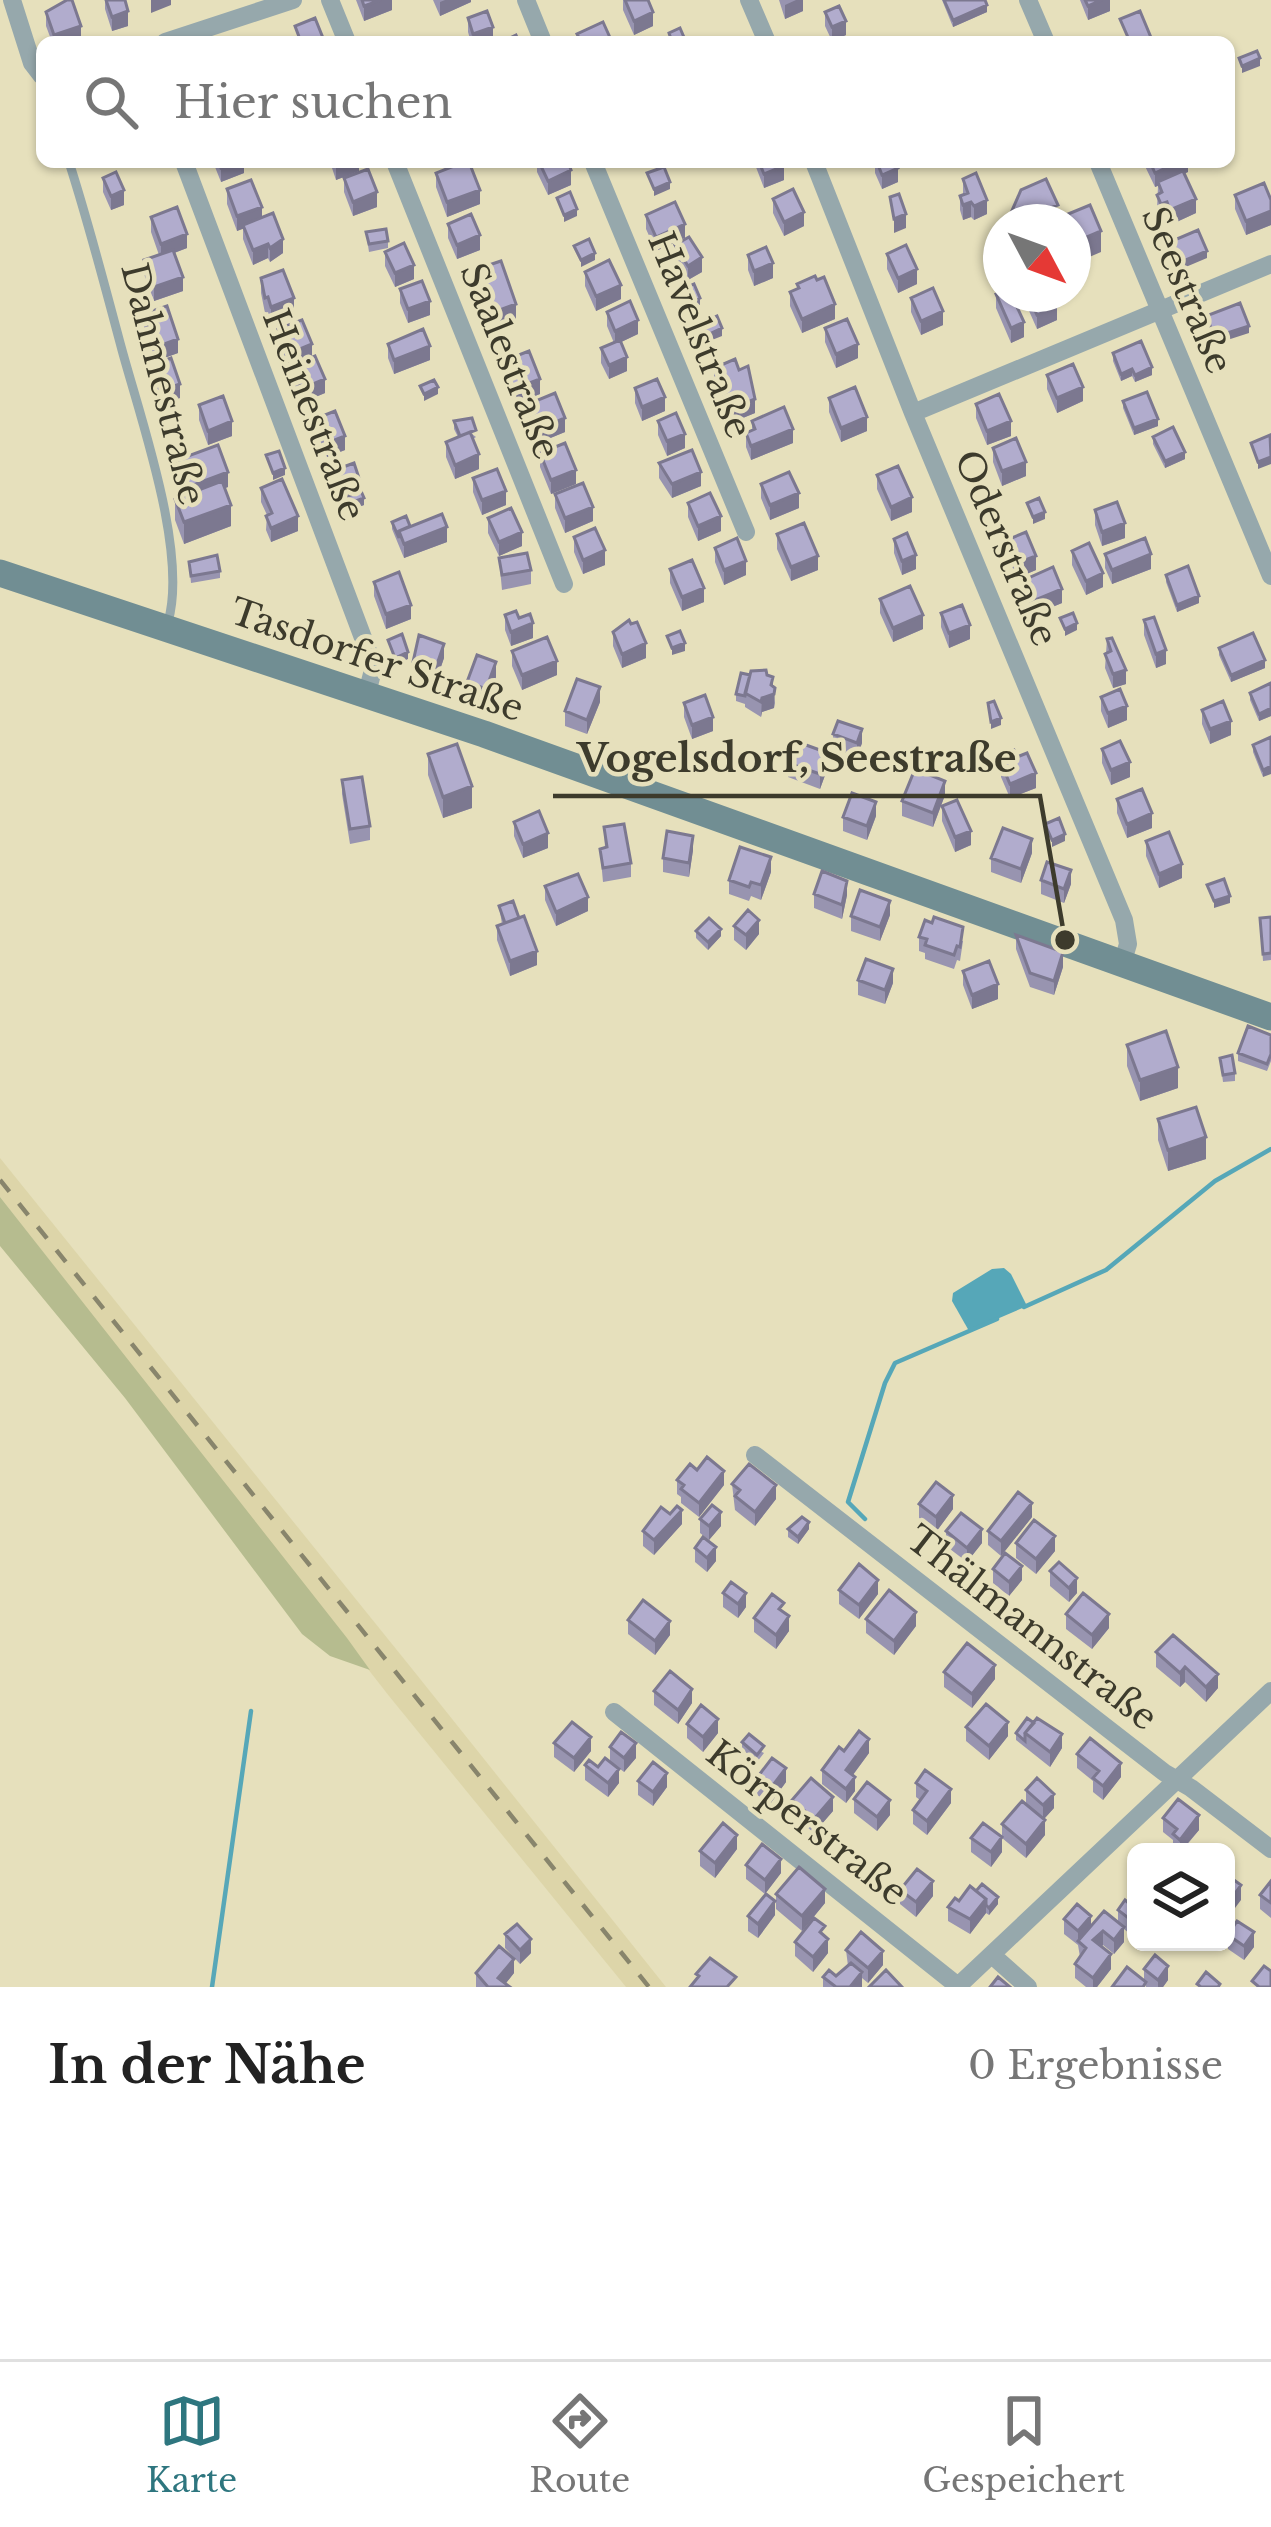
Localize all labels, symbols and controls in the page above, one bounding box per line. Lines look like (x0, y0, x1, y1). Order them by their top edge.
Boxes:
search box (36, 36, 1235, 168)
icon: search (78, 69, 144, 135)
text: Hier suchen (174, 74, 452, 130)
street label: Seestraße (1132, 200, 1242, 380)
north arrow (983, 204, 1091, 312)
street label: Havelstraße (638, 225, 762, 445)
street label: Saalestraße (450, 256, 570, 466)
street label: Dahmestraße (111, 258, 215, 510)
street label: Heinestraße (253, 303, 375, 527)
street label: Oderstraße (945, 443, 1067, 653)
street label: Tasdorfer Straße (224, 589, 530, 731)
callout: Vogelsdorf, Seestraße (553, 721, 1040, 796)
text: Vogelsdorf, Seestraße (575, 734, 1017, 783)
street label: Thälmannstraße (898, 1516, 1166, 1740)
street label: Körperstraße (698, 1731, 916, 1915)
map controls (1127, 1843, 1235, 1951)
button: layers (1127, 1843, 1235, 1951)
text: In der Nähe (48, 2034, 366, 2097)
text: 0 Ergebnisse (968, 2041, 1223, 2090)
tab: Karte (146, 2388, 237, 2501)
tab: Route (529, 2388, 630, 2501)
tab: Gespeichert (922, 2388, 1125, 2501)

